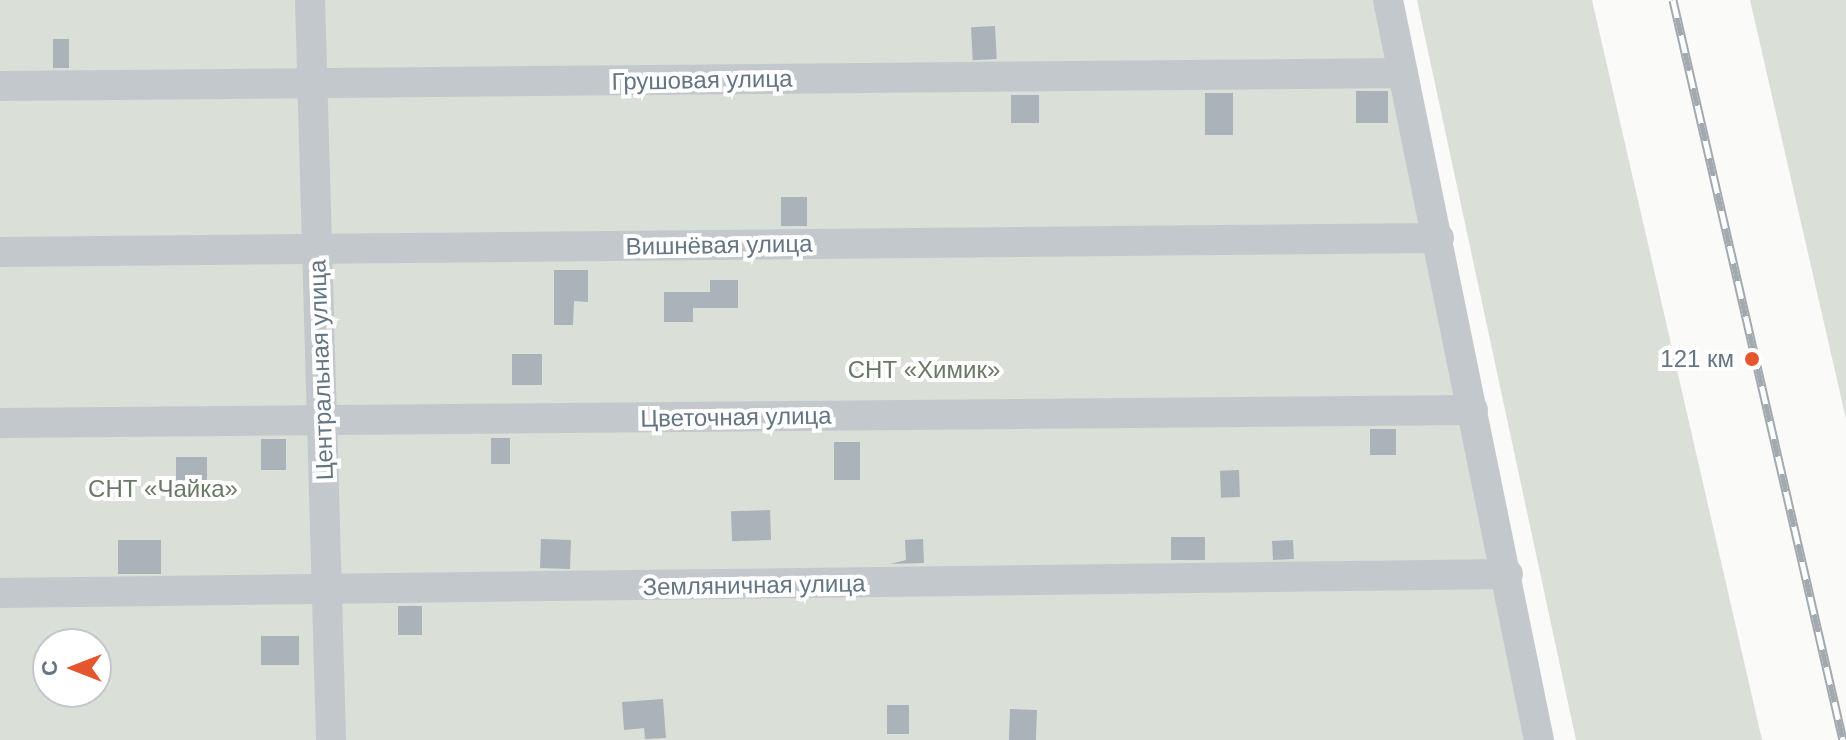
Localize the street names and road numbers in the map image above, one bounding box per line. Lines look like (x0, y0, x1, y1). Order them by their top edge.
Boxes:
street label: Грушовая улица (611, 64, 793, 96)
street label: Вишнёвая улица (625, 229, 813, 261)
street label: Центральная улица (303, 259, 339, 481)
street label: Цветочная улица (640, 401, 832, 433)
street label: Земляничная улица (642, 569, 866, 601)

